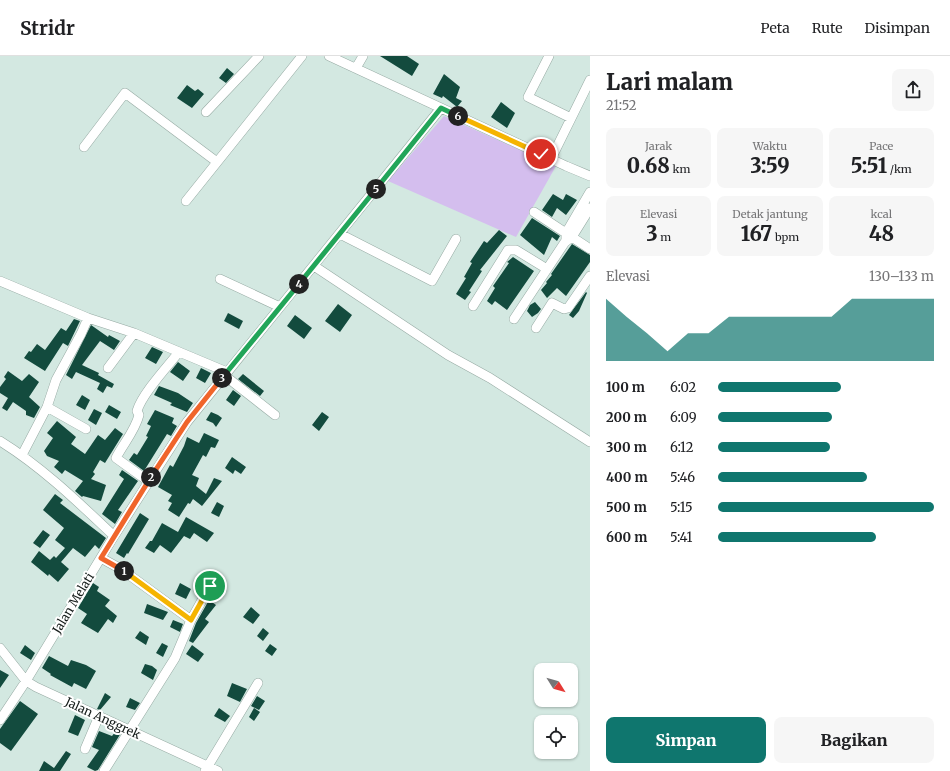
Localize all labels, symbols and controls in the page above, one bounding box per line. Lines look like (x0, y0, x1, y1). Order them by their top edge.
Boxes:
text: Stridr (20, 16, 75, 40)
text: Peta (761, 19, 790, 37)
text: Rute (812, 19, 843, 37)
text: Disimpan (865, 19, 930, 37)
text: Lari malam (606, 68, 733, 96)
button: share (892, 69, 934, 111)
text: 21:52 (606, 97, 637, 114)
pin: 6 (448, 106, 468, 126)
text: 6 (455, 109, 461, 123)
pin (524, 137, 558, 171)
text: Jarak (645, 139, 672, 153)
text: Waktu (753, 139, 787, 153)
text: Pace (869, 139, 893, 153)
icon: check (530, 143, 552, 165)
text: 0.68 (627, 153, 670, 178)
text: 3:59 (750, 153, 790, 178)
text: 5:51 (851, 153, 887, 178)
text: km (670, 162, 690, 176)
text: /km (887, 162, 912, 176)
pin: 5 (366, 179, 386, 199)
text: 5 (373, 182, 379, 196)
text: Elevasi (640, 207, 677, 221)
text: Detak jantung (732, 207, 808, 221)
text: kcal (871, 207, 892, 221)
text: 3 (646, 221, 658, 246)
text: 167 (741, 221, 772, 246)
text: 48 (869, 221, 894, 246)
text: m (658, 230, 671, 244)
text: bpm (772, 230, 799, 244)
text: Elevasi (606, 268, 650, 285)
text: 130–133 m (869, 268, 934, 285)
pin: 4 (289, 274, 309, 294)
text: 4 (296, 277, 303, 291)
pin: 3 (212, 368, 232, 388)
text: 3 (219, 371, 225, 385)
text: 100 m (606, 379, 645, 396)
text: 6:02 (670, 379, 696, 396)
text: 200 m (606, 409, 647, 426)
text: 6:09 (670, 409, 697, 426)
text: 300 m (606, 439, 647, 456)
text: 6:12 (670, 439, 694, 456)
pin: 2 (141, 467, 161, 487)
text: 400 m (606, 469, 648, 486)
text: 5:46 (670, 469, 695, 486)
text: 2 (148, 470, 154, 484)
text: 500 m (606, 499, 647, 516)
text: 5:15 (670, 499, 693, 516)
text: 600 m (606, 529, 647, 546)
text: 5:41 (670, 529, 692, 546)
pin: 1 (114, 561, 134, 581)
text: 1 (121, 564, 127, 578)
pin (193, 569, 227, 603)
street label: Jalan Melati (48, 570, 97, 637)
icon: arrive (199, 575, 221, 597)
north arrow (534, 663, 578, 707)
map controls (534, 663, 578, 759)
street label: Jalan Anggrek (62, 694, 143, 742)
button: locate (534, 715, 578, 759)
button: Simpan (606, 717, 766, 763)
button: Bagikan (774, 717, 934, 763)

